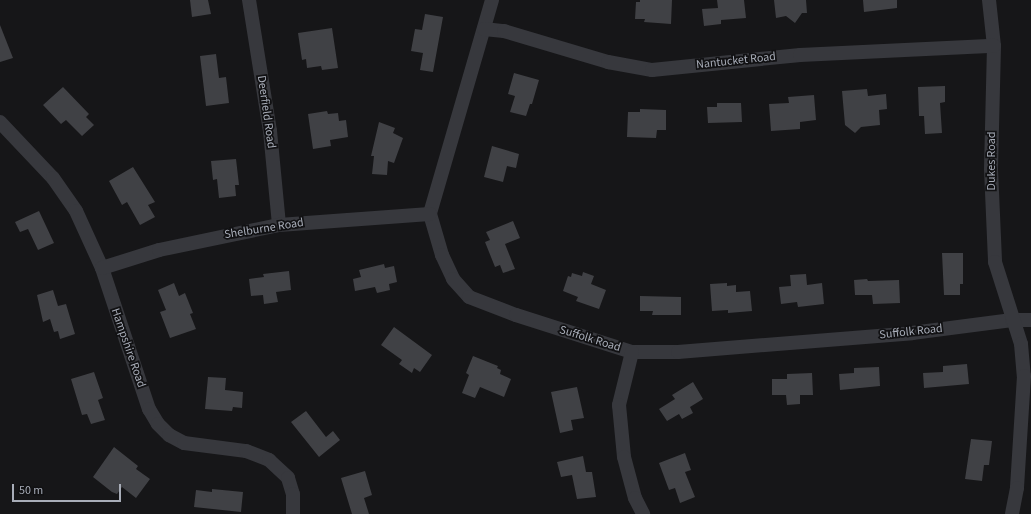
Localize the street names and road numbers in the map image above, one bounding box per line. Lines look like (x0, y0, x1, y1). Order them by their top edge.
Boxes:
street label: Nantucket Road (695, 50, 777, 72)
street label: Deerfield Road (254, 74, 278, 150)
street label: Dukes Road (985, 132, 999, 190)
street label: Shelburne Road (223, 216, 305, 242)
street label: Hampshire Road (108, 306, 148, 390)
street label: Suffolk Road (879, 322, 943, 342)
street label: Suffolk Road (558, 323, 622, 355)

